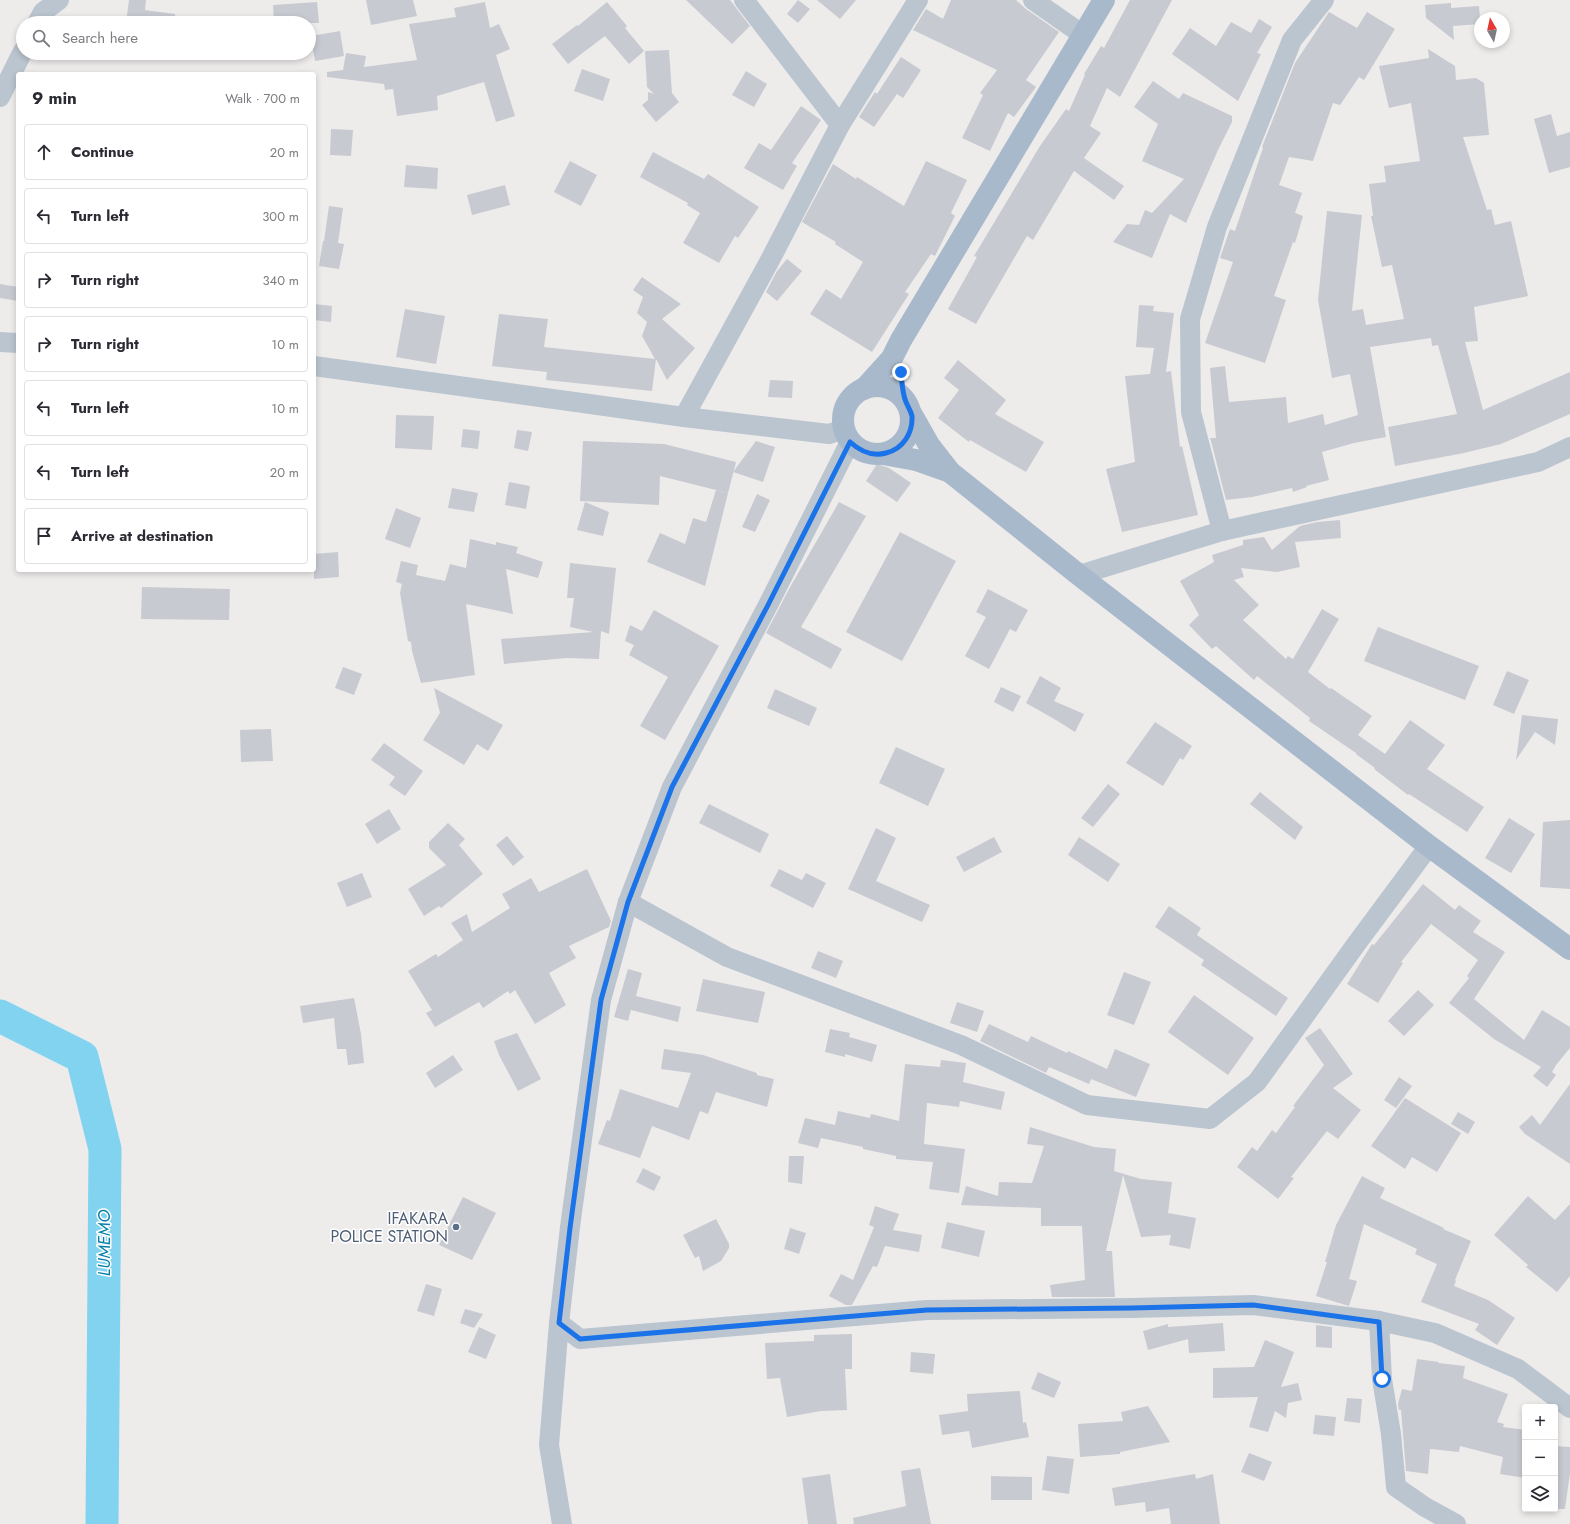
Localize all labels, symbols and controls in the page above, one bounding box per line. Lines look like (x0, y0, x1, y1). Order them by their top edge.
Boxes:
north arrow (1474, 12, 1510, 48)
search box (16, 16, 316, 60)
icon: search (30, 27, 52, 49)
text: Search here (62, 27, 138, 49)
text: 9 min (32, 86, 77, 110)
text: Walk · 700 m (225, 89, 300, 108)
icon: ahead (33, 141, 55, 163)
text: Continue (71, 141, 134, 163)
text: 20 m (270, 143, 299, 162)
icon: left (33, 205, 55, 227)
text: Turn left (71, 205, 129, 227)
text: 300 m (262, 207, 299, 226)
icon: right (33, 269, 55, 291)
text: Turn right (71, 269, 139, 291)
text: 340 m (262, 271, 299, 290)
icon: right (33, 333, 55, 355)
text: Turn right (71, 333, 139, 355)
text: 10 m (271, 335, 299, 354)
route end (892, 363, 910, 381)
icon: left (33, 397, 55, 419)
text: Turn left (71, 397, 129, 419)
text: 10 m (271, 399, 299, 418)
icon: left (33, 461, 55, 483)
text: Turn left (71, 461, 129, 483)
text: 20 m (270, 463, 299, 482)
icon: arrive (33, 525, 55, 547)
text: Arrive at destination (71, 525, 213, 547)
place label: IFAKARA POLICE STATION (330, 1207, 448, 1248)
water label: LUMEMO (92, 1209, 116, 1276)
marker: IFAKARA POLICE STATION (451, 1222, 461, 1232)
route start (1373, 1370, 1391, 1388)
map controls (1522, 1404, 1558, 1512)
button: + (1522, 1404, 1558, 1440)
button: − (1522, 1440, 1558, 1476)
button: layers (1522, 1476, 1558, 1512)

